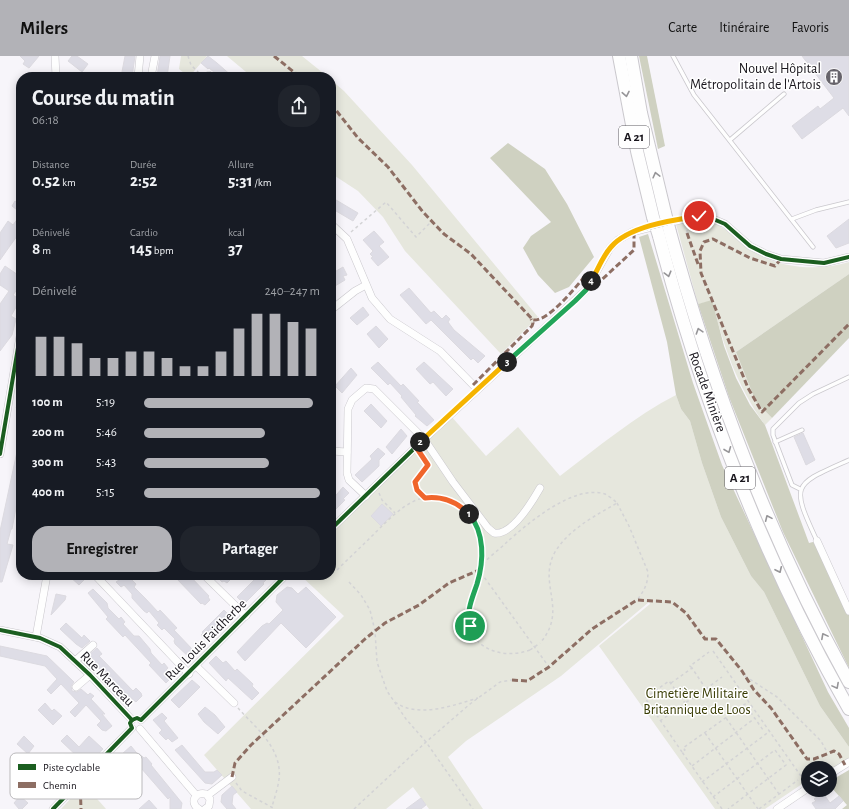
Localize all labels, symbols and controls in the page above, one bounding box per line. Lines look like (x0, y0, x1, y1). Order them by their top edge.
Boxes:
text: Milers (20, 19, 68, 38)
text: Carte (668, 21, 697, 35)
text: Itinéraire (719, 21, 769, 35)
text: Favoris (791, 21, 829, 35)
place label: Nouvel Hôpital Métropolitain de l'Artois (690, 62, 821, 92)
building icon: Nouvel Hôpital Métropolitain de l'Artois (824, 67, 844, 87)
button: share (278, 85, 320, 127)
text: Course du matin (32, 87, 175, 109)
one-way arrow (621, 91, 630, 97)
text: 06:18 (32, 114, 59, 127)
road number: A 21 (619, 126, 649, 148)
text: Distance (32, 159, 69, 170)
text: Durée (130, 159, 156, 170)
text: Allure (228, 159, 254, 170)
text: 0.52 (32, 172, 60, 189)
text: 2:52 (130, 172, 157, 189)
text: 5:31 (228, 172, 253, 189)
one-way arrow (652, 172, 660, 179)
text: km (60, 177, 76, 188)
text: /km (253, 177, 271, 188)
pin (682, 199, 716, 233)
icon: check (688, 205, 710, 227)
text: Dénivelé (32, 227, 70, 238)
text: Cardio (130, 227, 158, 238)
text: kcal (228, 227, 245, 238)
text: 8 (32, 240, 40, 257)
text: 145 (130, 240, 152, 257)
text: 37 (228, 240, 243, 257)
text: m (40, 245, 51, 256)
text: bpm (152, 245, 174, 256)
pin: 4 (581, 271, 601, 291)
one-way arrow (664, 271, 672, 277)
text: 4 (588, 275, 594, 286)
text: Dénivelé (32, 285, 77, 298)
text: 240–247 m (265, 285, 320, 298)
one-way arrow (695, 328, 704, 335)
street label: Rocade Minière (686, 350, 728, 434)
pin: 3 (497, 352, 517, 372)
text: 3 (505, 356, 509, 367)
text: 100 m (32, 396, 63, 409)
text: 5:19 (96, 396, 115, 409)
text: 200 m (32, 426, 64, 439)
text: 5:46 (96, 426, 117, 439)
pin: 2 (410, 432, 430, 452)
text: 2 (417, 436, 423, 447)
one-way arrow (724, 446, 732, 453)
text: 300 m (32, 456, 64, 469)
text: 5:43 (96, 456, 116, 469)
road number: A 21 (725, 467, 755, 489)
text: 400 m (32, 486, 65, 499)
text: 5:15 (96, 486, 114, 499)
pin: 1 (459, 504, 479, 524)
text: 1 (467, 508, 471, 519)
one-way arrow (765, 515, 773, 523)
button: Enregistrer (32, 526, 172, 572)
button: Partager (180, 526, 320, 572)
one-way arrow (774, 565, 782, 573)
street label: Rue Louis Faidherbe (163, 597, 249, 683)
pin (453, 609, 487, 643)
icon: arrive (459, 615, 481, 637)
one-way arrow (821, 633, 829, 640)
street label: Rue Marceau (77, 649, 137, 709)
one-way arrow (832, 682, 839, 689)
park label: Cimetière Militaire Britannique de Loos (643, 687, 751, 717)
legend (10, 753, 142, 799)
map controls (801, 761, 837, 797)
button: layers (801, 761, 837, 797)
text: Piste cyclable (43, 762, 100, 773)
text: Chemin (43, 780, 77, 791)

